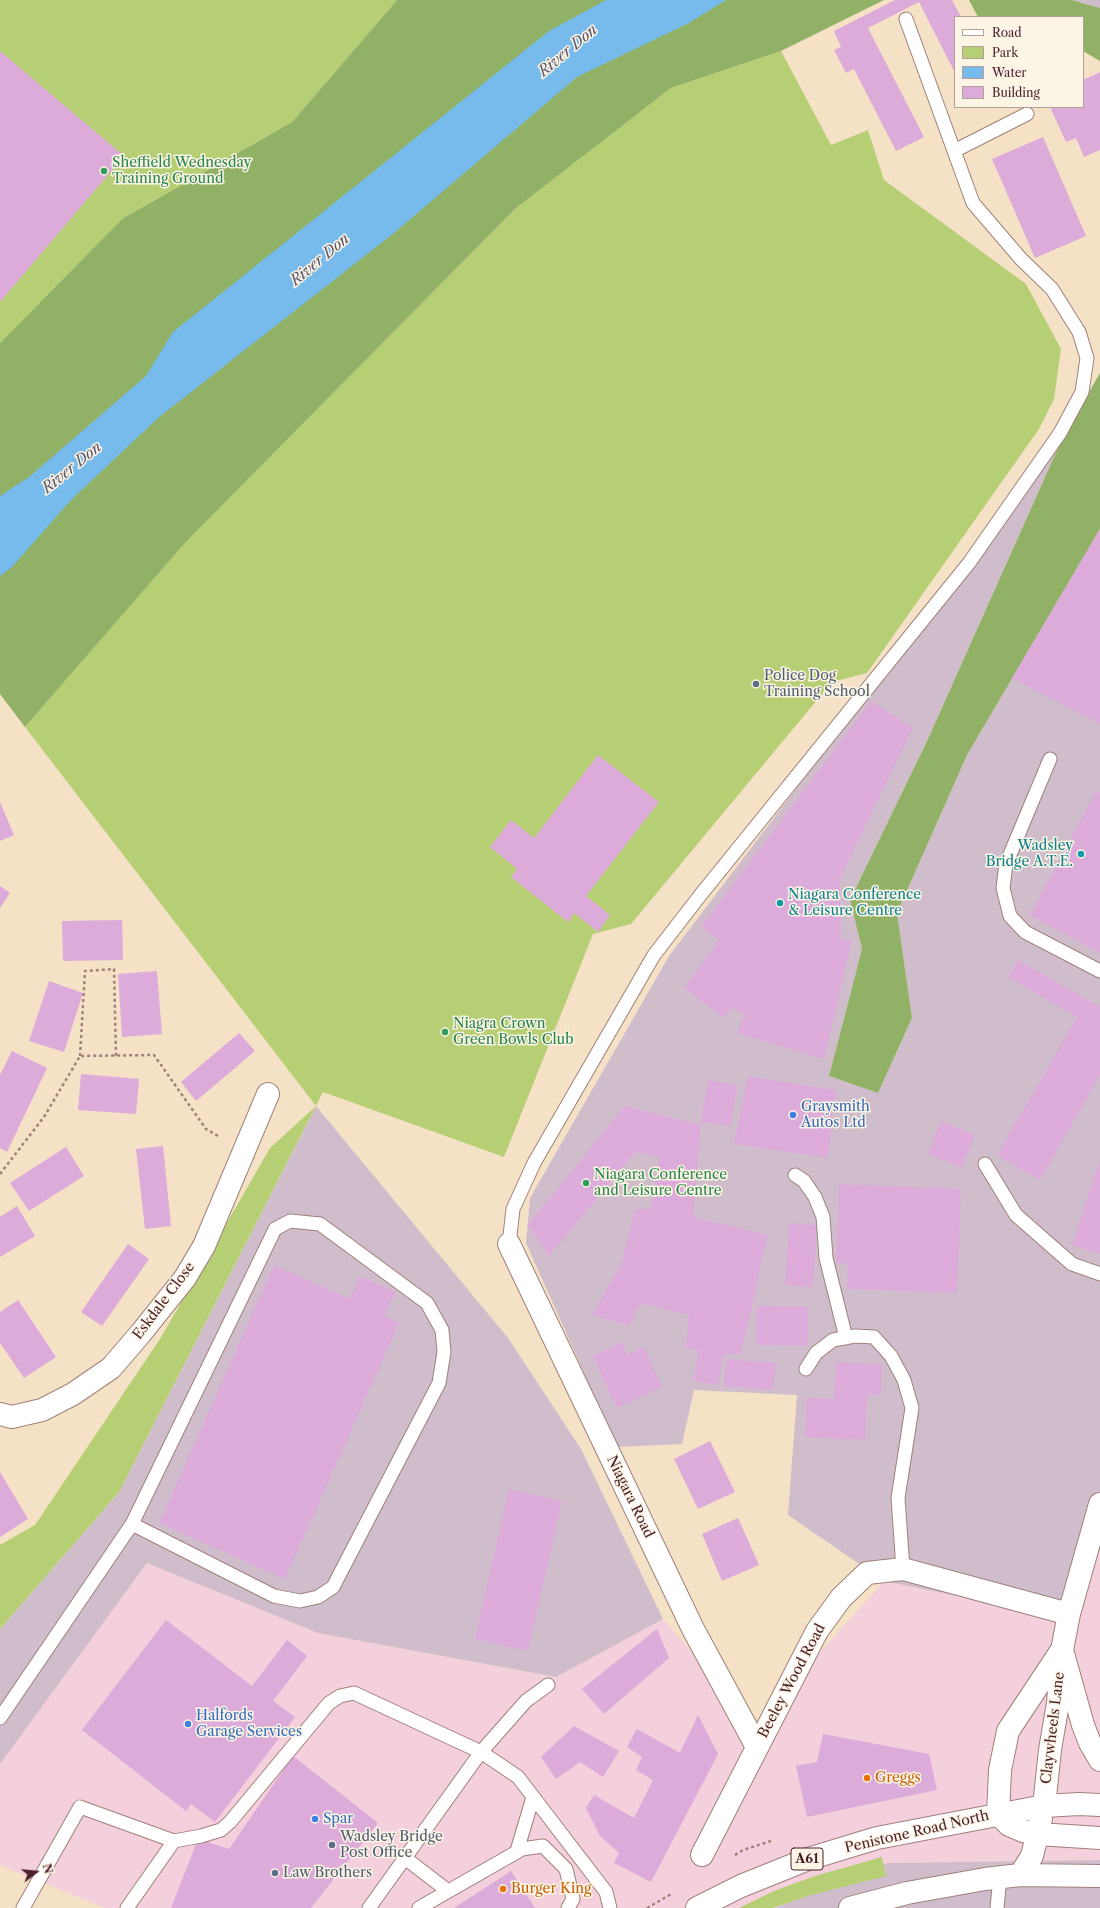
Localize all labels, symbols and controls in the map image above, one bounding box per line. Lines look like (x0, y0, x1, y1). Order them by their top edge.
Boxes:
legend (954, 16, 1084, 108)
water label: River Don (535, 21, 601, 81)
text: Road (992, 25, 1022, 40)
text: Park (992, 45, 1018, 60)
text: Water (992, 65, 1026, 80)
text: Building (992, 85, 1040, 100)
place label: Sheffield Wednesday Training Ground (112, 155, 251, 188)
marker: Sheffield Wednesday Training Ground (99, 166, 109, 176)
water label: River Don (287, 230, 353, 290)
water label: River Don (39, 439, 105, 497)
place label: Police Dog Training School (764, 668, 870, 700)
marker: Police Dog Training School (751, 679, 761, 689)
place label: Wadsley Bridge A.T.E. (986, 838, 1073, 870)
marker: Wadsley Bridge A.T.E. (1076, 849, 1086, 859)
place label: Niagara Conference & Leisure Centre (788, 887, 921, 920)
marker: Niagara Conference & Leisure Centre (775, 898, 785, 908)
place label: Niagra Crown Green Bowls Club (453, 1016, 574, 1048)
marker: Niagra Crown Green Bowls Club (440, 1027, 450, 1037)
place label: Graysmith Autos Ltd (801, 1099, 870, 1132)
marker: Graysmith Autos Ltd (788, 1110, 798, 1120)
place label: Niagara Conference and Leisure Centre (594, 1167, 727, 1200)
marker: Niagara Conference and Leisure Centre (581, 1178, 591, 1188)
street label: Eskdale Close (129, 1259, 199, 1343)
street label: Niagara Road (603, 1453, 657, 1541)
street label: Beeley Wood Road (755, 1621, 829, 1741)
street label: Claywheels Lane (1038, 1671, 1068, 1785)
place label: Halfords Garage Services (196, 1708, 302, 1740)
marker: Halfords Garage Services (183, 1719, 193, 1729)
place label: Greggs (875, 1770, 921, 1786)
marker: Greggs (862, 1773, 872, 1783)
street label: Penistone Road North (843, 1807, 991, 1857)
place label: Spar (323, 1811, 353, 1827)
marker: Spar (310, 1814, 320, 1824)
place label: Wadsley Bridge Post Office (340, 1829, 443, 1862)
marker: Wadsley Bridge Post Office (327, 1840, 337, 1850)
road number: A61 (791, 1848, 823, 1870)
north arrow (16, 1852, 56, 1892)
text: N (39, 1862, 56, 1875)
place label: Law Brothers (283, 1865, 372, 1881)
marker: Law Brothers (270, 1868, 280, 1878)
place label: Burger King (511, 1881, 591, 1897)
marker: Burger King (498, 1884, 508, 1894)

